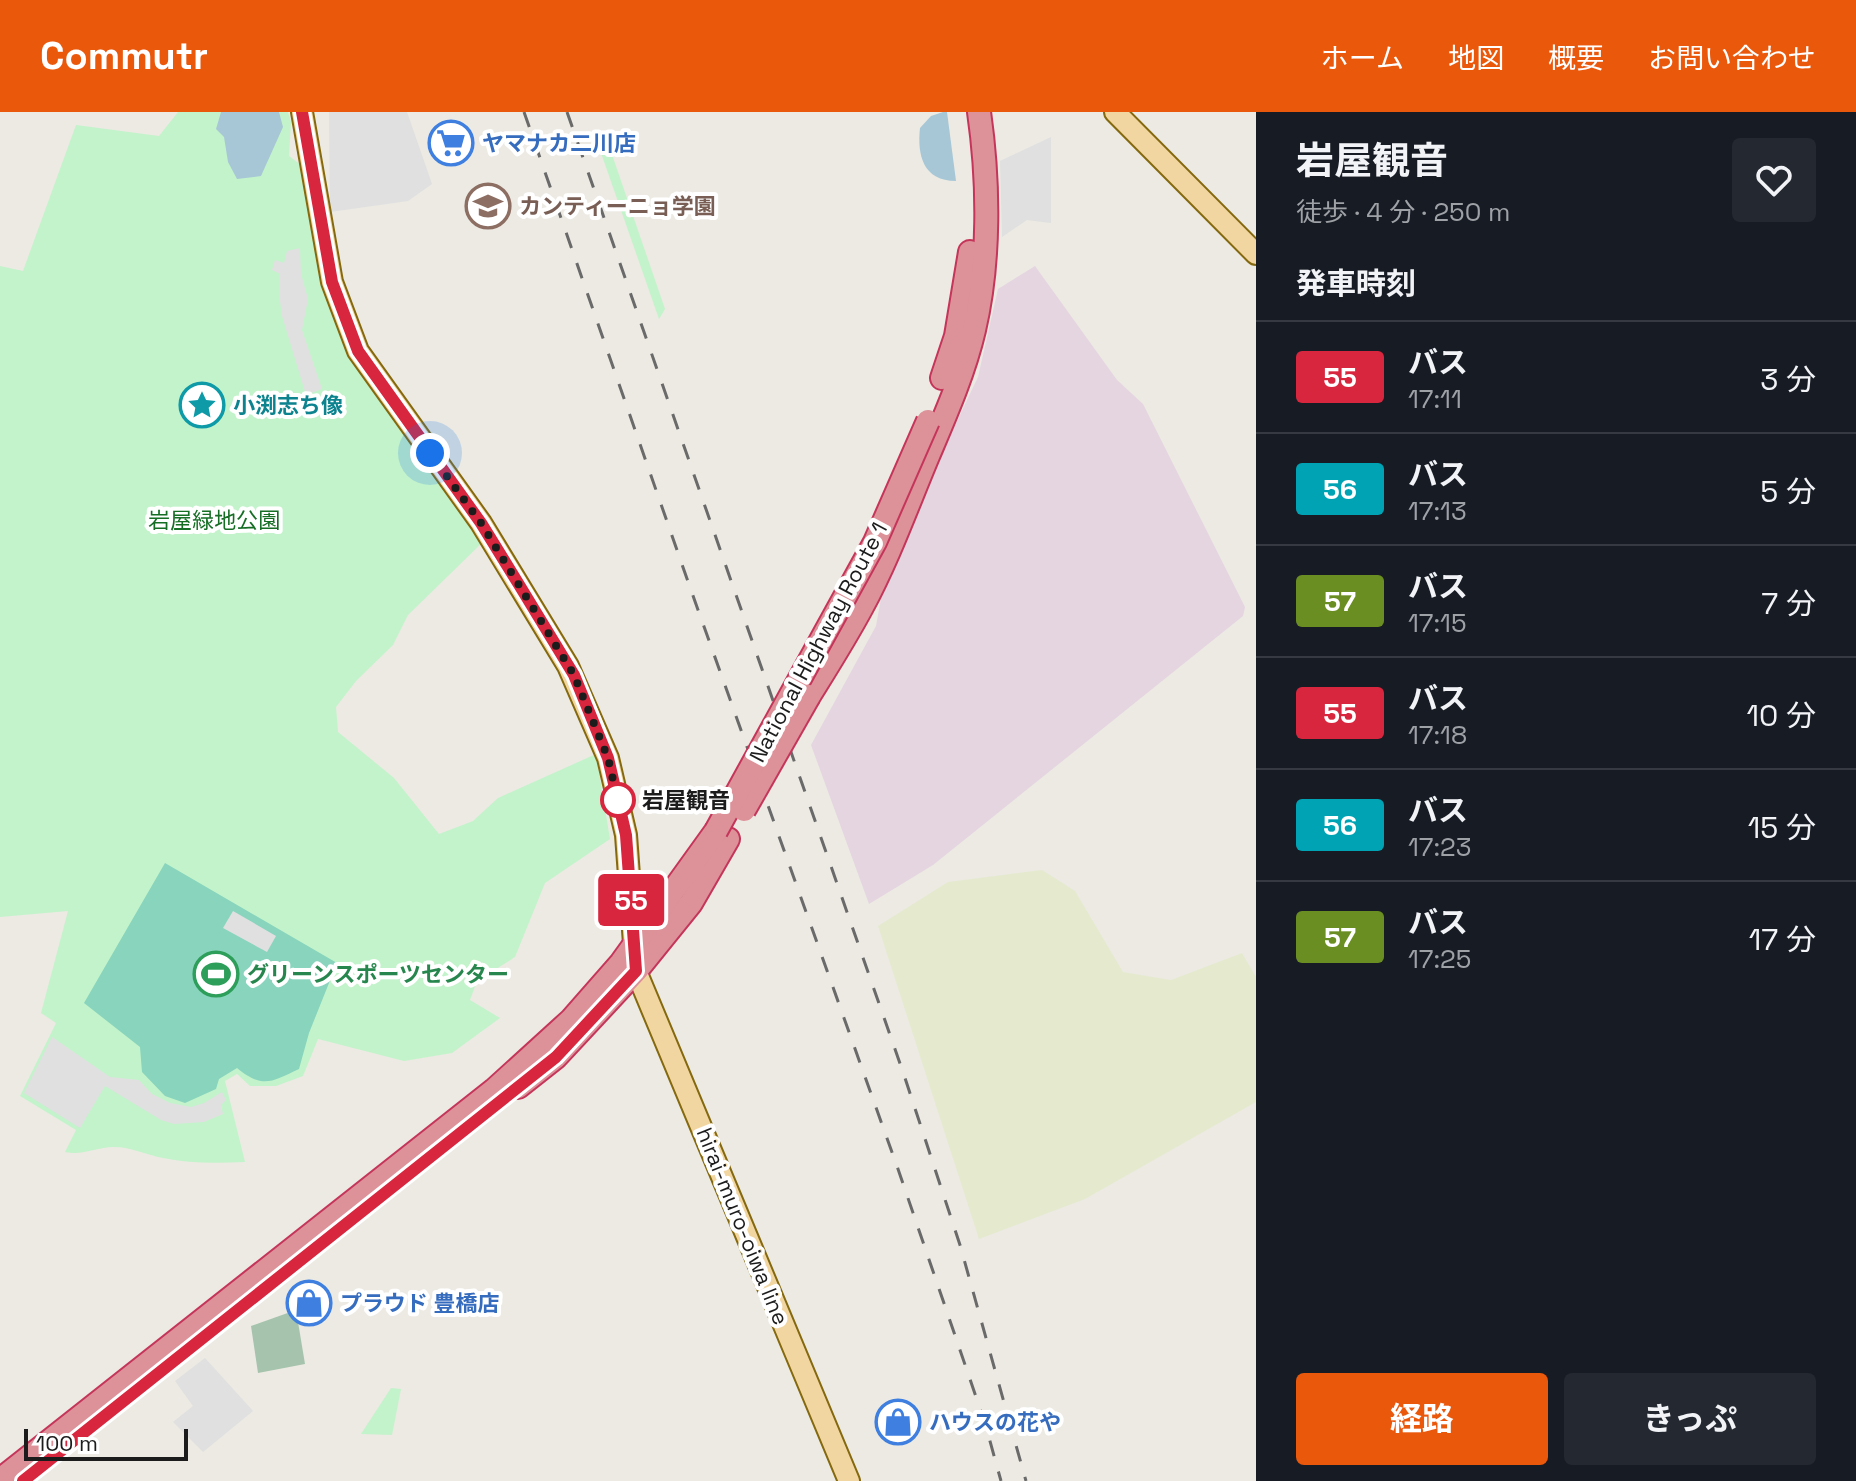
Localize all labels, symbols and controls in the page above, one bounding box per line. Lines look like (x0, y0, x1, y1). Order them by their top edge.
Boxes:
text: Commutr (40, 32, 208, 80)
text: ホーム (1321, 40, 1404, 76)
text: 地図 (1448, 40, 1504, 76)
text: 概要 (1548, 40, 1604, 76)
text: お問い合わせ (1648, 40, 1816, 76)
supermarket icon: ヤマナカ二川店 (427, 119, 475, 167)
place label: ヤマナカ二川店 (482, 129, 636, 157)
text: 岩屋観音 (1296, 137, 1448, 185)
button: heart (1732, 138, 1816, 222)
school or university icon: カンティーニョ学園 (464, 182, 512, 230)
place label: カンティーニョ学園 (519, 192, 716, 220)
text: 徒歩 · 4 分 · 250 m (1296, 195, 1510, 229)
text: 発車時刻 (1296, 264, 1416, 303)
text: バス (1408, 343, 1468, 382)
text: 55 (1323, 359, 1357, 395)
text: 3 分 (1760, 360, 1816, 399)
place icon: 小渕志ち像 (178, 381, 226, 429)
text: 17:11 (1408, 382, 1462, 416)
place label: 小渕志ち像 (233, 391, 343, 419)
your location (410, 433, 450, 473)
text: バス (1408, 455, 1468, 494)
text: 56 (1323, 471, 1357, 507)
text: 5 分 (1760, 472, 1816, 511)
text: 17:13 (1408, 494, 1467, 528)
park label: 岩屋緑地公園 (148, 506, 280, 534)
street label: National Highway Route 1 (743, 517, 893, 767)
text: バス (1408, 567, 1468, 606)
text: 57 (1324, 583, 1356, 619)
text: 7 分 (1761, 584, 1816, 623)
text: 17:15 (1408, 606, 1467, 640)
text: バス (1408, 679, 1468, 718)
text: 55 (1323, 695, 1357, 731)
text: 10 分 (1747, 696, 1816, 735)
text: 17:18 (1408, 718, 1467, 752)
marker: 岩屋観音 (601, 783, 635, 817)
place label: 岩屋観音 (642, 786, 730, 814)
text: バス (1408, 791, 1468, 830)
text: 56 (1323, 807, 1357, 843)
text: 15 分 (1748, 808, 1816, 847)
text: 17:23 (1408, 830, 1471, 864)
line badge: 55 (595, 874, 667, 926)
text: 55 (614, 882, 648, 918)
text: バス (1408, 903, 1468, 942)
text: 57 (1324, 919, 1356, 955)
text: 17 分 (1749, 920, 1816, 959)
text: 17:25 (1408, 942, 1471, 976)
sports icon: グリーンスポーツセンター (192, 950, 240, 998)
place label: グリーンスポーツセンター (247, 960, 509, 988)
street label: hirai-muro-oiwa line (691, 1123, 795, 1329)
shop icon: プラウド 豊橋店 (285, 1279, 333, 1327)
place label: プラウド 豊橋店 (340, 1289, 500, 1317)
button: 経路 (1296, 1373, 1548, 1465)
button: きっぷ (1564, 1373, 1816, 1465)
shop icon: ハウスの花や (874, 1398, 922, 1446)
place label: ハウスの花や (929, 1408, 1061, 1436)
scale bar (24, 1425, 188, 1461)
text: 100 m (36, 1429, 98, 1457)

